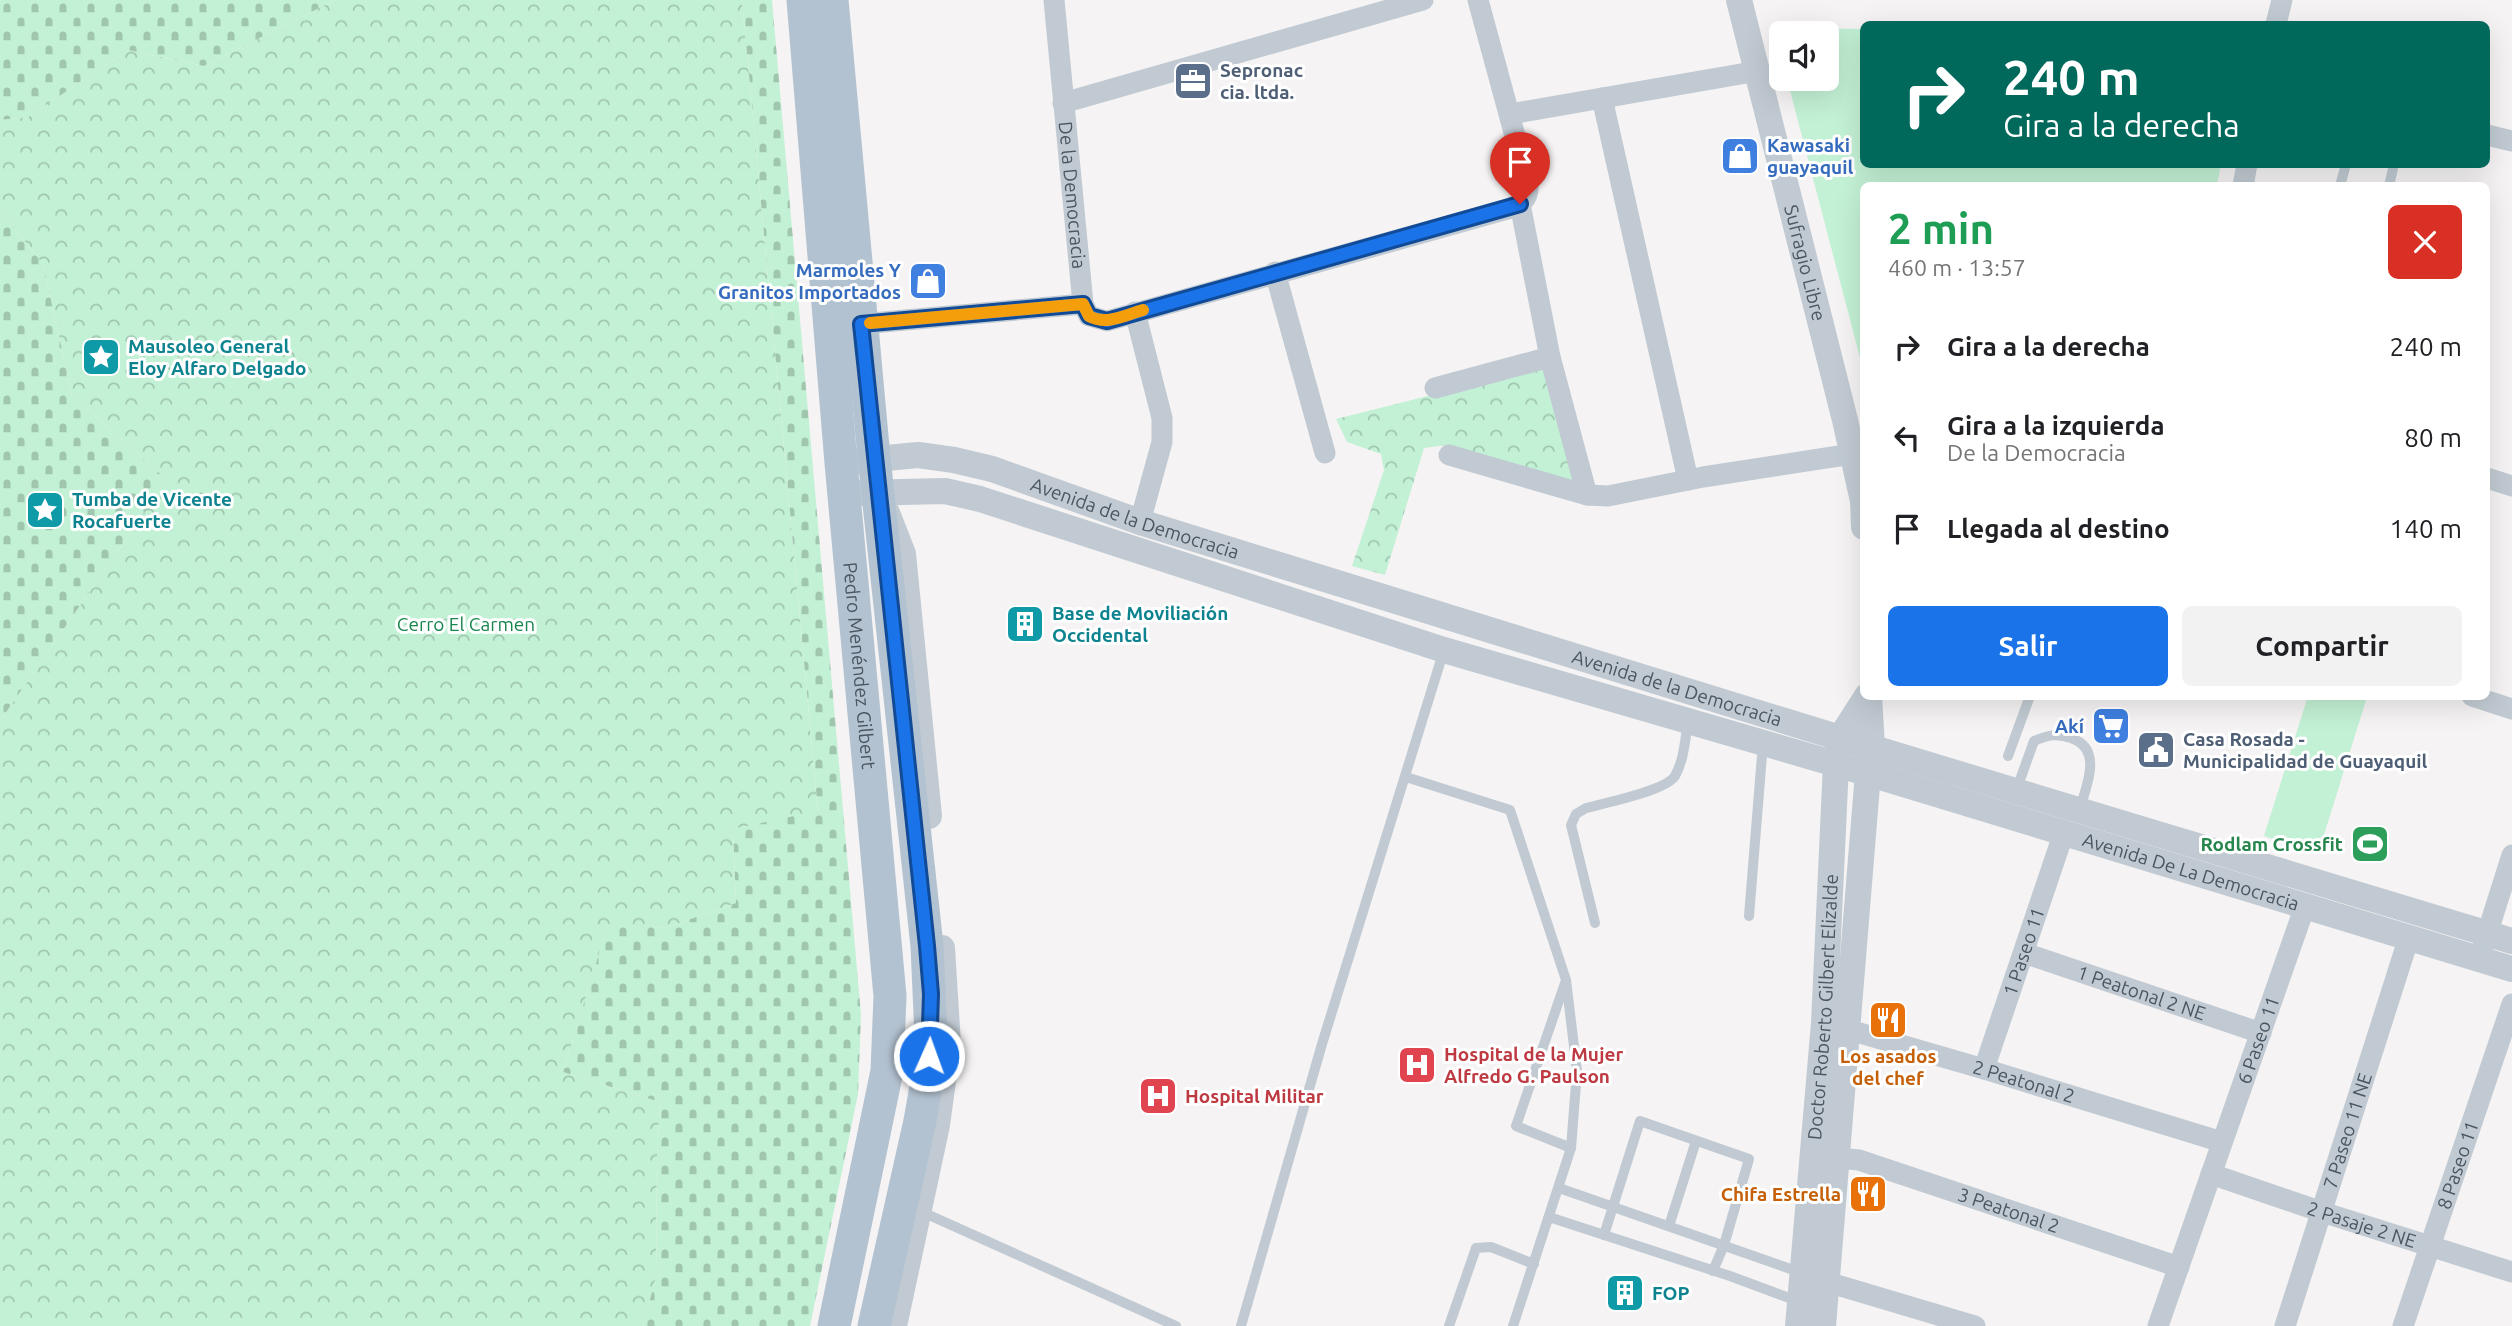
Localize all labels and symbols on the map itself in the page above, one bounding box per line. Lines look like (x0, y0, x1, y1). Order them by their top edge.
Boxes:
place label: Sepronac cia. ltda. (1220, 59, 1303, 103)
office icon: Sepronac cia. ltda. (1172, 60, 1214, 102)
street label: De la Democracia (1055, 120, 1091, 270)
pin (1490, 132, 1550, 204)
place label: Kawasaki guayaquil (1767, 134, 1853, 178)
shop icon: Kawasaki guayaquil (1719, 135, 1761, 177)
street label: Sufragio Libre (1780, 202, 1831, 323)
place label: Marmoles Y Granitos Importados (718, 259, 902, 303)
shop icon: Marmoles Y Granitos Importados (907, 260, 949, 302)
place label: Mausoleo General Eloy Alfaro Delgado (128, 335, 307, 379)
place icon: Mausoleo General Eloy Alfaro Delgado (80, 336, 122, 378)
street label: Avenida de la Democracia (1028, 473, 1242, 563)
place label: Tumba de Vicente Rocafuerte (72, 488, 232, 532)
place icon: Tumba de Vicente Rocafuerte (24, 489, 66, 531)
street label: Pedro Menéndez Gilbert (839, 561, 880, 771)
place label: Base de Moviliación Occidental (1052, 602, 1228, 646)
building icon: Base de Moviliación Occidental (1004, 603, 1046, 645)
park label: Cerro El Carmen (397, 613, 535, 635)
street label: Avenida de la Democracia (1570, 645, 1785, 730)
supermarket icon: Akí (2090, 705, 2132, 747)
place label: Akí (2055, 715, 2085, 737)
place label: Casa Rosada - Municipalidad de Guayaquil (2183, 728, 2428, 772)
public building icon: Casa Rosada - Municipalidad de Guayaquil (2135, 729, 2177, 771)
sports icon: Rodlam Crossfit (2349, 823, 2391, 865)
street label: Avenida De La Democracia (2080, 828, 2302, 915)
place label: Rodlam Crossfit (2200, 833, 2343, 855)
street label: Doctor Roberto Gilbert Elizalde (1803, 874, 1842, 1141)
street label: 1 Paseo 11 (1999, 905, 2049, 998)
street label: 1 Peatonal 2 NE (2074, 961, 2209, 1025)
street label: 6 Paseo 11 (2233, 993, 2284, 1087)
restaurant icon: Los asados del chef (1867, 999, 1909, 1041)
position arrow (892, 1019, 966, 1093)
place label: Hospital de la Mujer Alfredo G. Paulson (1444, 1043, 1624, 1087)
hospital icon: Hospital de la Mujer Alfredo G. Paulson (1396, 1044, 1438, 1086)
place label: Los asados del chef (1840, 1045, 1936, 1089)
street label: 2 Peatonal 2 (1970, 1055, 2078, 1107)
street label: 7 Paseo 11 NE (2319, 1070, 2376, 1191)
hospital icon: Hospital Militar (1137, 1075, 1179, 1117)
place label: Hospital Militar (1185, 1085, 1324, 1107)
street label: 8 Paseo 11 (2432, 1118, 2483, 1212)
restaurant icon: Chifa Estrella (1847, 1173, 1889, 1215)
place label: Chifa Estrella (1721, 1183, 1841, 1205)
street label: 3 Peatonal 2 (1955, 1183, 2062, 1237)
street label: 2 Pasaje 2 NE (2304, 1197, 2419, 1252)
building icon: FOP (1604, 1272, 1646, 1314)
place label: FOP (1652, 1282, 1690, 1304)

